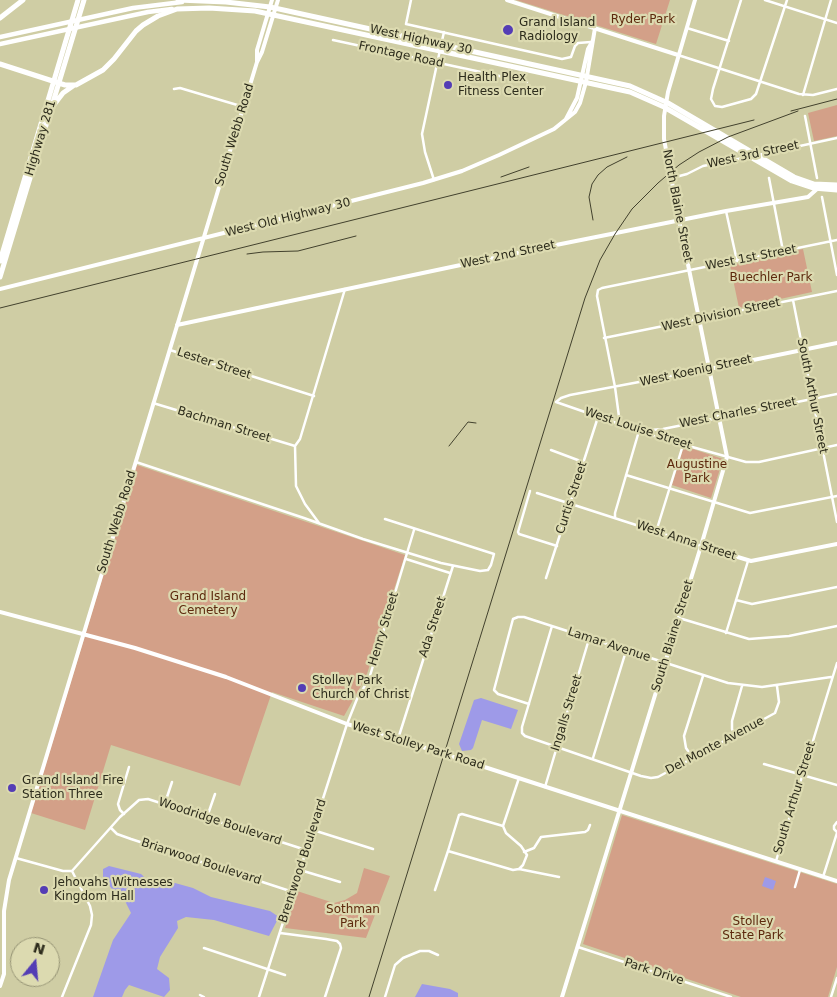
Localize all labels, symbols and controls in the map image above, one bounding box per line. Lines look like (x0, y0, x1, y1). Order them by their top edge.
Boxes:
park label: Ryder Park (611, 13, 675, 27)
place label: Grand Island Radiology (519, 16, 595, 44)
street label: West Highway 30 (369, 22, 473, 58)
marker: Grand Island Radiology (501, 23, 515, 37)
street label: Frontage Road (357, 39, 445, 71)
place label: Health Plex Fitness Center (458, 71, 544, 99)
marker: Health Plex Fitness Center (442, 79, 454, 91)
street label: South Webb Road (213, 82, 257, 188)
street label: Highway 281 (23, 98, 59, 178)
street label: West 3rd Street (706, 138, 800, 172)
street label: North Blaine Street (659, 148, 695, 264)
street label: West Old Highway 30 (224, 195, 352, 241)
street label: West 2nd Street (459, 238, 557, 272)
street label: West 1st Street (704, 242, 798, 274)
park label: Buechler Park (730, 271, 812, 285)
street label: West Division Street (660, 295, 782, 335)
street label: South Arthur Street (794, 337, 830, 455)
street label: Lester Street (175, 345, 253, 383)
street label: West Koenig Street (639, 352, 753, 390)
street label: West Charles Street (678, 395, 798, 431)
street label: Bachman Street (176, 404, 272, 446)
street label: West Louise Street (583, 405, 693, 453)
park label: Augustine Park (667, 458, 727, 486)
street label: Curtis Street (553, 460, 591, 536)
street label: South Webb Road (95, 469, 139, 575)
street label: West Anna Street (634, 518, 738, 564)
street label: South Blaine Street (649, 578, 697, 694)
park label: Grand Island Cemetery (170, 590, 246, 618)
street label: Henry Street (366, 590, 402, 668)
street label: Ada Street (416, 595, 450, 659)
street label: Lamar Avenue (566, 625, 652, 665)
street label: Ingalls Street (549, 673, 585, 753)
place label: Stolley Park Church of Christ (312, 674, 409, 702)
marker: Stolley Park Church of Christ (296, 682, 308, 694)
street label: Del Monte Avenue (663, 714, 767, 778)
street label: West Stolley Park Road (350, 719, 486, 773)
street label: South Arthur Street (771, 740, 819, 856)
place label: Grand Island Fire Station Three (22, 774, 124, 802)
marker: Grand Island Fire Station Three (6, 782, 18, 794)
street label: Woodridge Boulevard (157, 795, 283, 849)
street label: Brentwood Boulevard (276, 797, 330, 925)
street label: Briarwood Boulevard (139, 836, 263, 888)
place label: Jehovahs Witnesses Kingdom Hall (54, 876, 173, 904)
marker: Jehovahs Witnesses Kingdom Hall (38, 884, 50, 896)
park label: Sothman Park (326, 903, 380, 931)
park label: Stolley State Park (722, 915, 784, 943)
north arrow (10, 937, 60, 987)
text: N (31, 939, 47, 958)
street label: Park Drive (622, 956, 686, 988)

